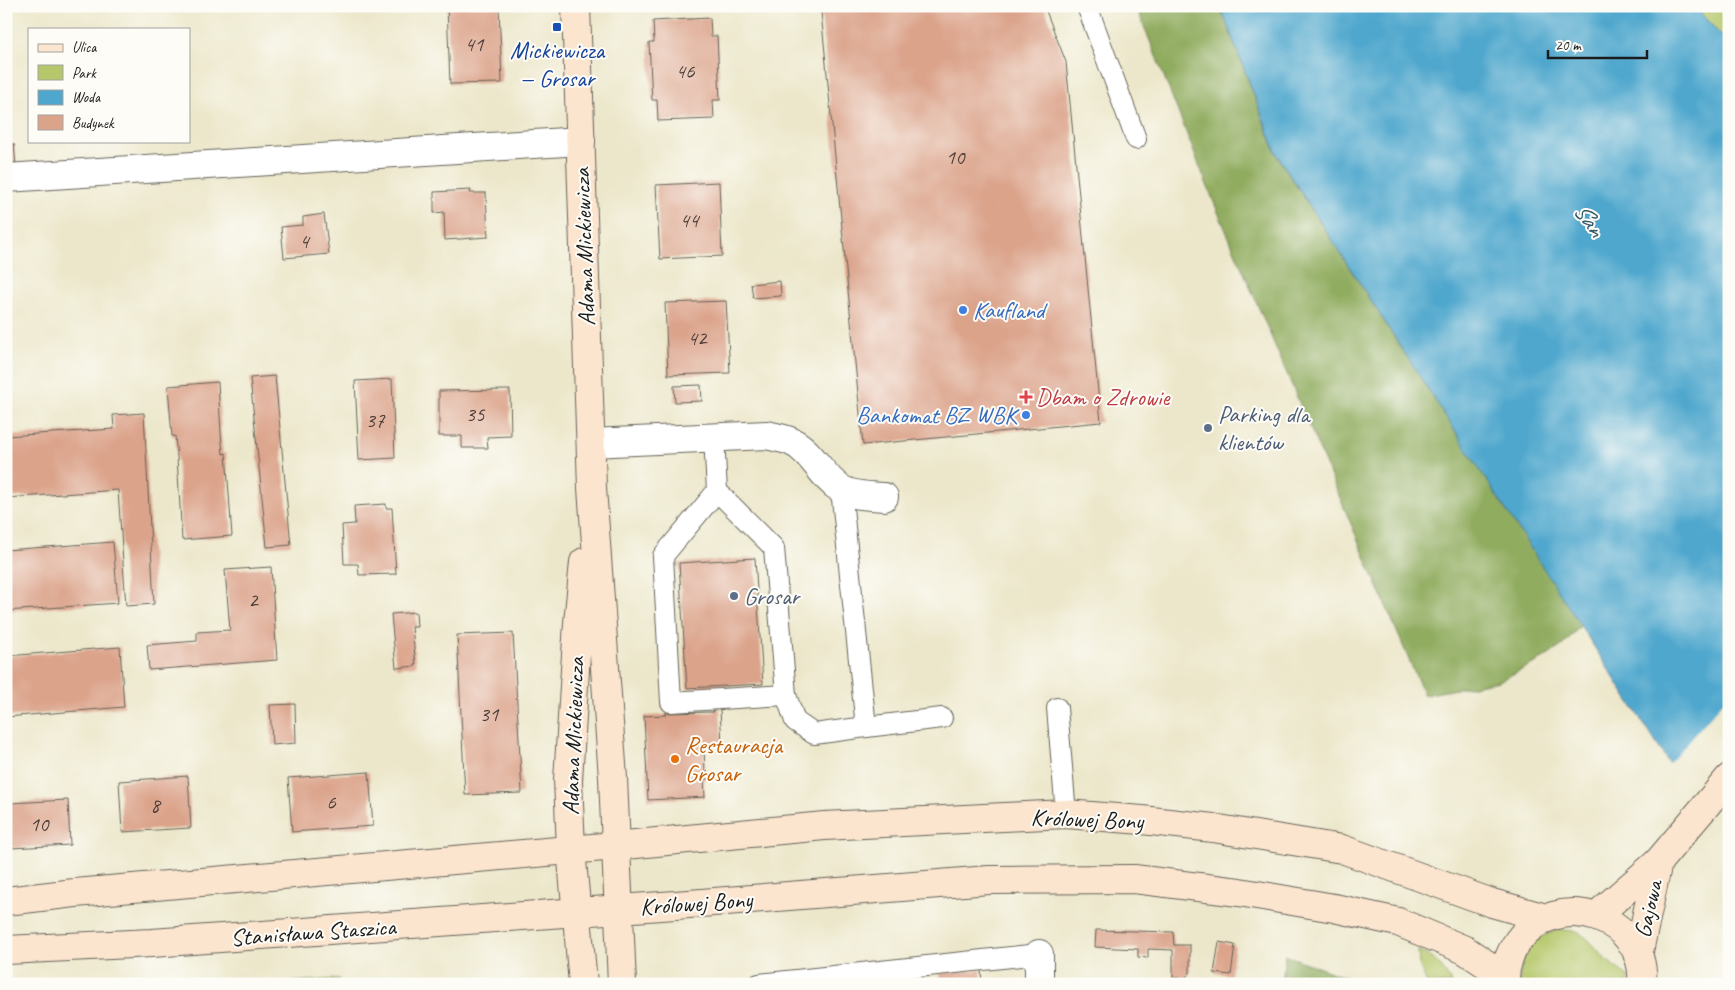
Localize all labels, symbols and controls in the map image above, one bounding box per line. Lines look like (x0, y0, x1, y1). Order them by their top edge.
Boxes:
marker: Mickiewicza — Grosar (551, 21, 563, 33)
legend (28, 28, 190, 142)
scale bar (1548, 28, 1646, 60)
house number: 41 (465, 31, 485, 57)
place label: Mickiewicza — Grosar (510, 35, 605, 93)
text: 20 m (1555, 36, 1582, 55)
text: Ulica (72, 38, 97, 57)
house number: 46 (676, 58, 695, 84)
text: Park (72, 64, 97, 83)
text: Woda (72, 88, 101, 107)
text: Budynek (72, 114, 115, 133)
house number: 10 (946, 144, 966, 170)
street label: Adama Mickiewicza (566, 166, 602, 326)
water label: San (1566, 196, 1613, 244)
house number: 44 (680, 207, 701, 233)
house number: 4 (299, 228, 311, 254)
place label: Kaufland (973, 295, 1048, 325)
marker: Kaufland (957, 304, 969, 316)
house number: 42 (688, 325, 708, 351)
place label: Dbam o Zdrowie (1036, 382, 1172, 412)
marker: Dbam o Zdrowie (1020, 391, 1032, 403)
place label: Parking dla klientów (1218, 399, 1311, 457)
place label: Bankomat BZ WBK (856, 400, 1020, 430)
house number: 35 (466, 401, 486, 427)
house number: 37 (366, 407, 386, 433)
marker: Bankomat BZ WBK (1020, 409, 1032, 421)
marker: Parking dla klientów (1202, 422, 1214, 434)
place label: Grosar (744, 581, 802, 611)
house number: 2 (248, 587, 259, 613)
marker: Grosar (728, 590, 740, 602)
street label: Adama Mickiewicza (555, 655, 591, 815)
house number: 31 (480, 701, 500, 727)
place label: Restauracja Grosar (685, 730, 784, 788)
marker: Restauracja Grosar (669, 753, 681, 765)
house number: 6 (326, 789, 336, 815)
house number: 8 (150, 792, 162, 818)
street label: Królowej Bony (1030, 802, 1146, 836)
house number: 10 (30, 811, 50, 837)
street label: Gajowa (1627, 875, 1670, 941)
street label: Królowej Bony (639, 884, 755, 922)
street label: Stanisława Staszica (229, 911, 398, 953)

